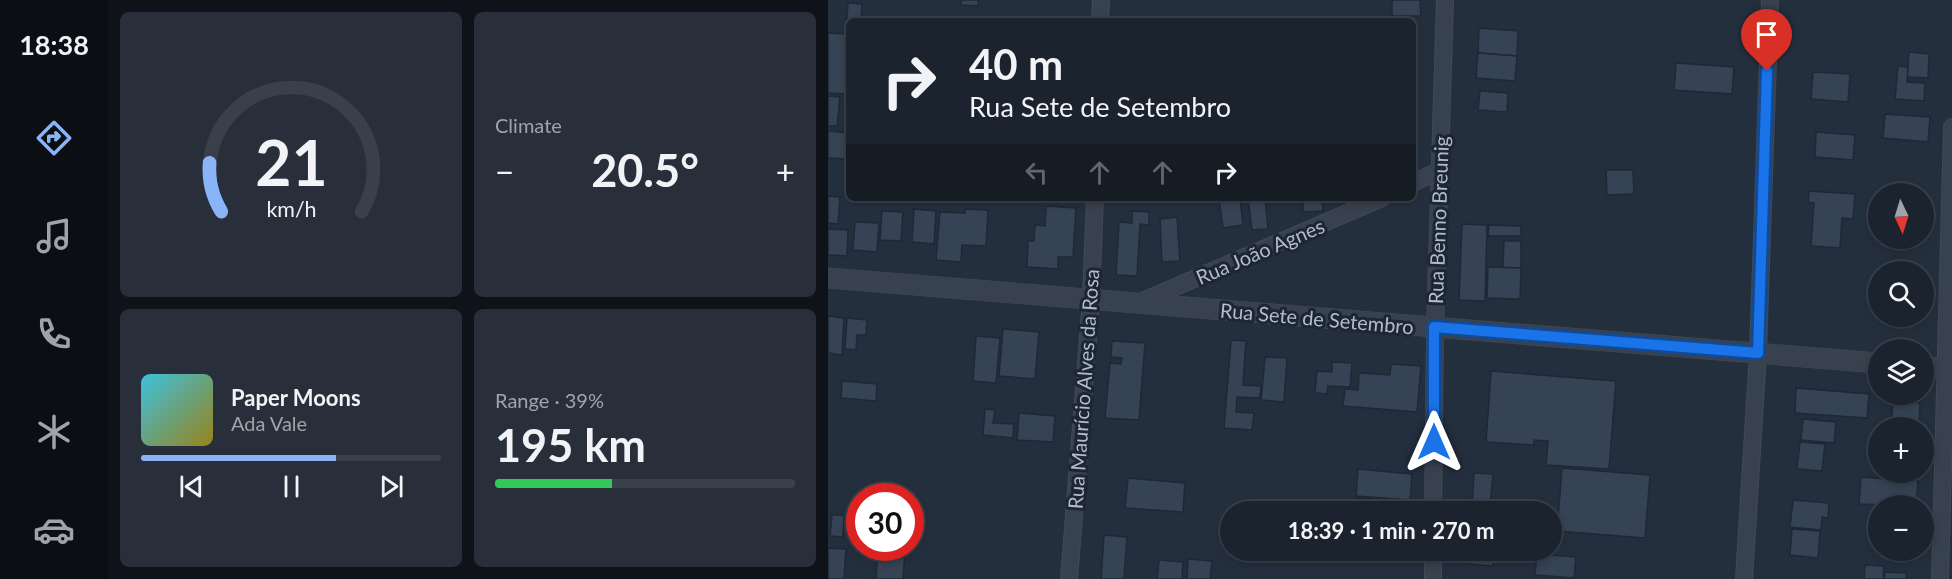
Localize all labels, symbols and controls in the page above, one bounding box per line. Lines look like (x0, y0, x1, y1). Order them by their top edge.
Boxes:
pin (1741, 9, 1792, 71)
icon: arrive (1750, 18, 1783, 51)
text: 18:38 (19, 28, 89, 61)
text: 40 m (969, 39, 1063, 89)
icon: right (870, 42, 948, 120)
text: Rua Sete de Setembro (969, 90, 1231, 123)
text: Climate (495, 113, 562, 137)
icon: directions (33, 117, 75, 159)
text: 21 (255, 124, 327, 199)
street label: Rua Benno Breunig (1423, 136, 1453, 304)
text: 20.5° (591, 143, 699, 197)
text: − (495, 151, 514, 191)
text: + (776, 151, 795, 191)
icon: left (1020, 156, 1053, 189)
icon: ahead (1083, 156, 1116, 189)
icon: ahead (1146, 156, 1179, 189)
icon: right (1209, 156, 1242, 189)
north arrow (1868, 183, 1934, 249)
map controls (1868, 183, 1934, 561)
text: km/h (266, 196, 316, 222)
street label: Rua João Agnes (1192, 213, 1328, 289)
icon: music (33, 215, 75, 257)
button: search (1868, 261, 1934, 327)
street label: Rua Maurício Alves da Rosa (1063, 268, 1103, 510)
street label: Rua Sete de Setembro (1219, 298, 1415, 338)
icon: phone (33, 313, 75, 355)
button: layers (1868, 339, 1934, 405)
text: Paper Moons (231, 384, 361, 411)
text: Range · 39% (495, 388, 604, 412)
position arrow (1402, 410, 1466, 474)
icon: climate (33, 411, 75, 453)
text: Ada Vale (231, 411, 307, 435)
button: + (1868, 417, 1934, 483)
text: 195 km (495, 418, 646, 472)
icon: previous (175, 470, 208, 503)
icon: pause (275, 470, 308, 503)
icon: next (375, 470, 408, 503)
speed limit sign: 30 (846, 483, 924, 561)
button: − (1868, 495, 1934, 561)
icon: car (33, 509, 75, 551)
text: 18:39 · 1 min · 270 m (1288, 517, 1494, 544)

